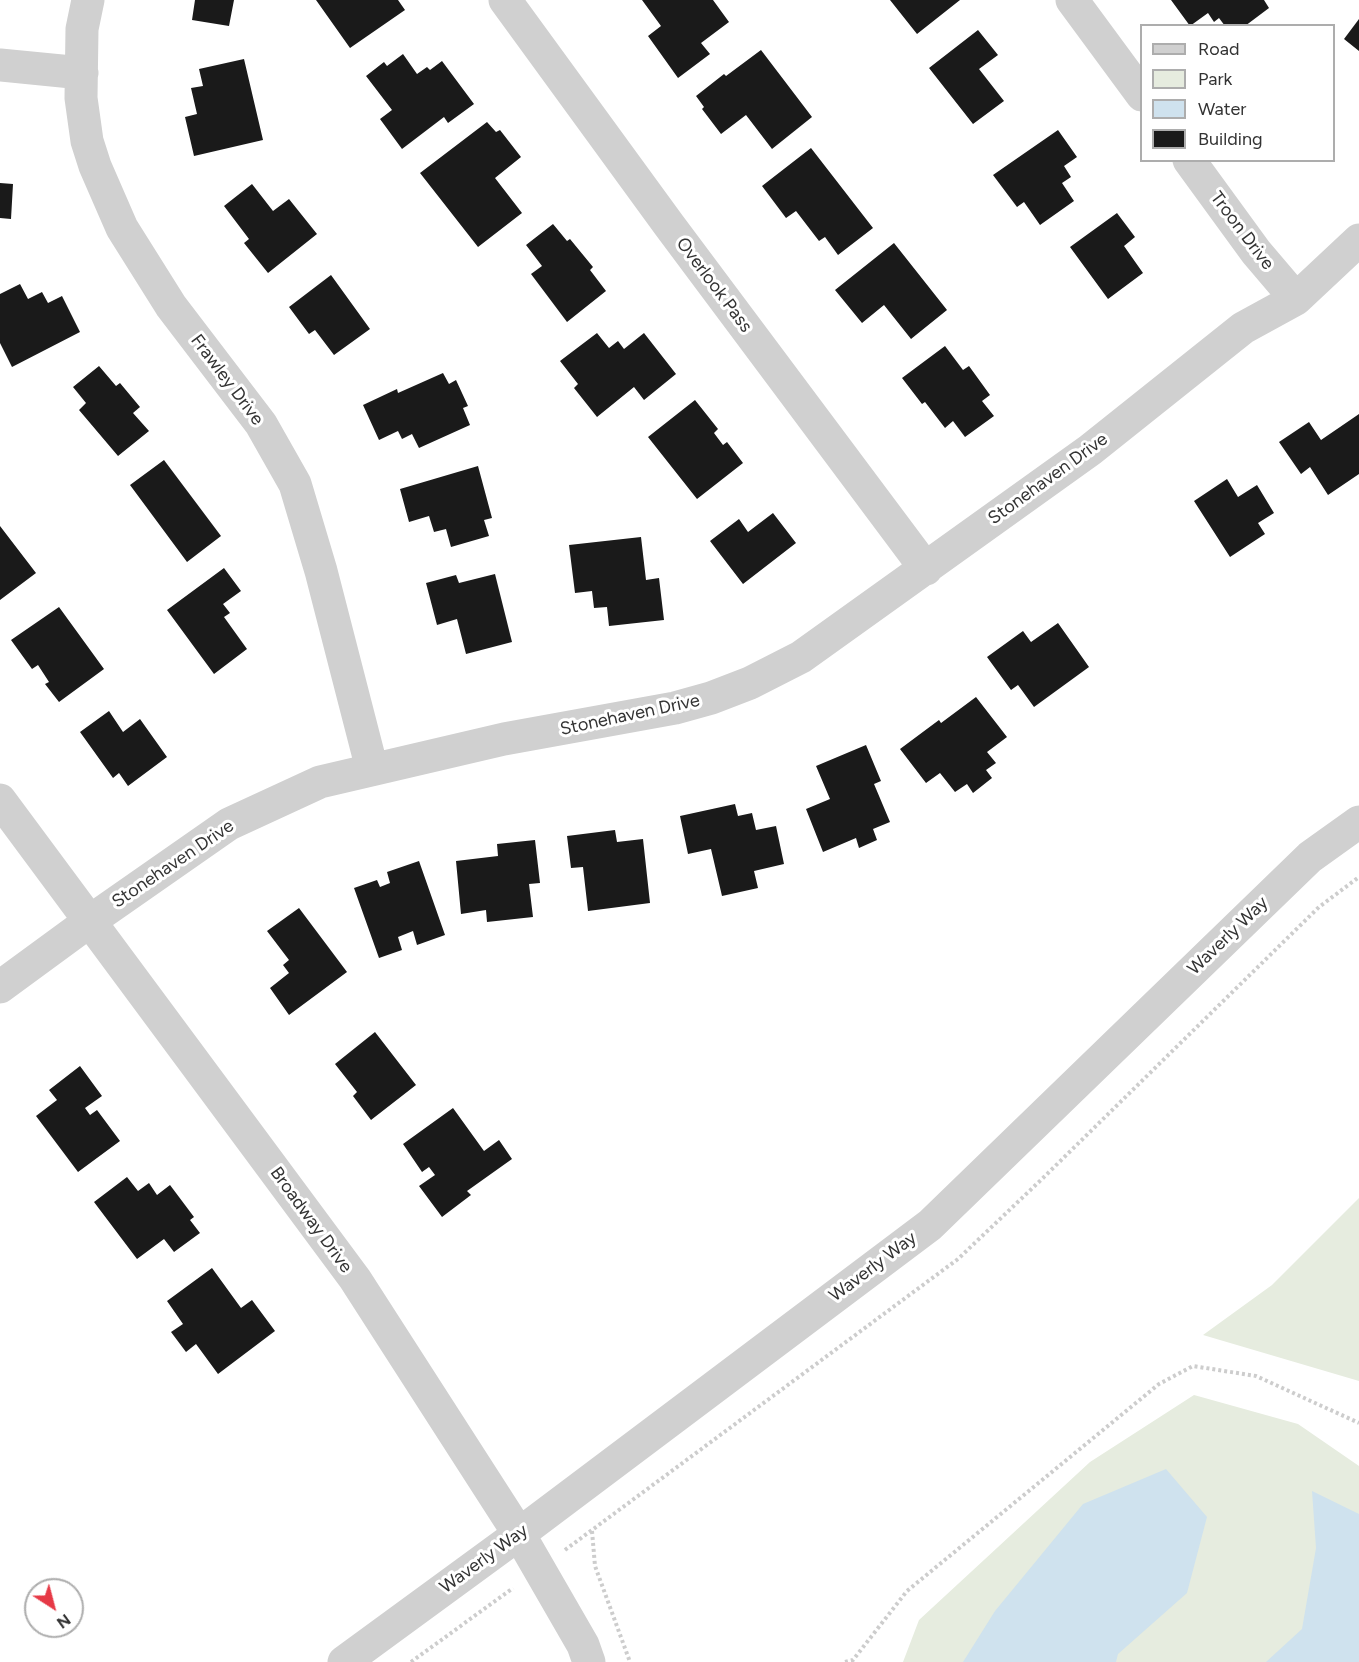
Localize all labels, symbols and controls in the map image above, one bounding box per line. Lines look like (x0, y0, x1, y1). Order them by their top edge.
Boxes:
legend (1140, 24, 1335, 162)
text: Road (1198, 38, 1239, 60)
text: Park (1198, 68, 1232, 90)
text: Water (1198, 98, 1246, 120)
text: Building (1198, 128, 1263, 150)
street label: Troon Drive (1206, 188, 1278, 274)
street label: Overlook Pass (671, 233, 757, 337)
street label: Frawley Drive (186, 330, 268, 430)
street label: Stonehaven Drive (984, 428, 1112, 530)
street label: Stonehaven Drive (558, 690, 702, 740)
street label: Stonehaven Drive (108, 815, 238, 913)
street label: Waverly Way (1183, 892, 1273, 980)
street label: Broadway Drive (265, 1163, 357, 1277)
street label: Waverly Way (825, 1227, 921, 1307)
street label: Waverly Way (436, 1520, 532, 1598)
north arrow (24, 1578, 84, 1638)
text: N (53, 1610, 74, 1633)

